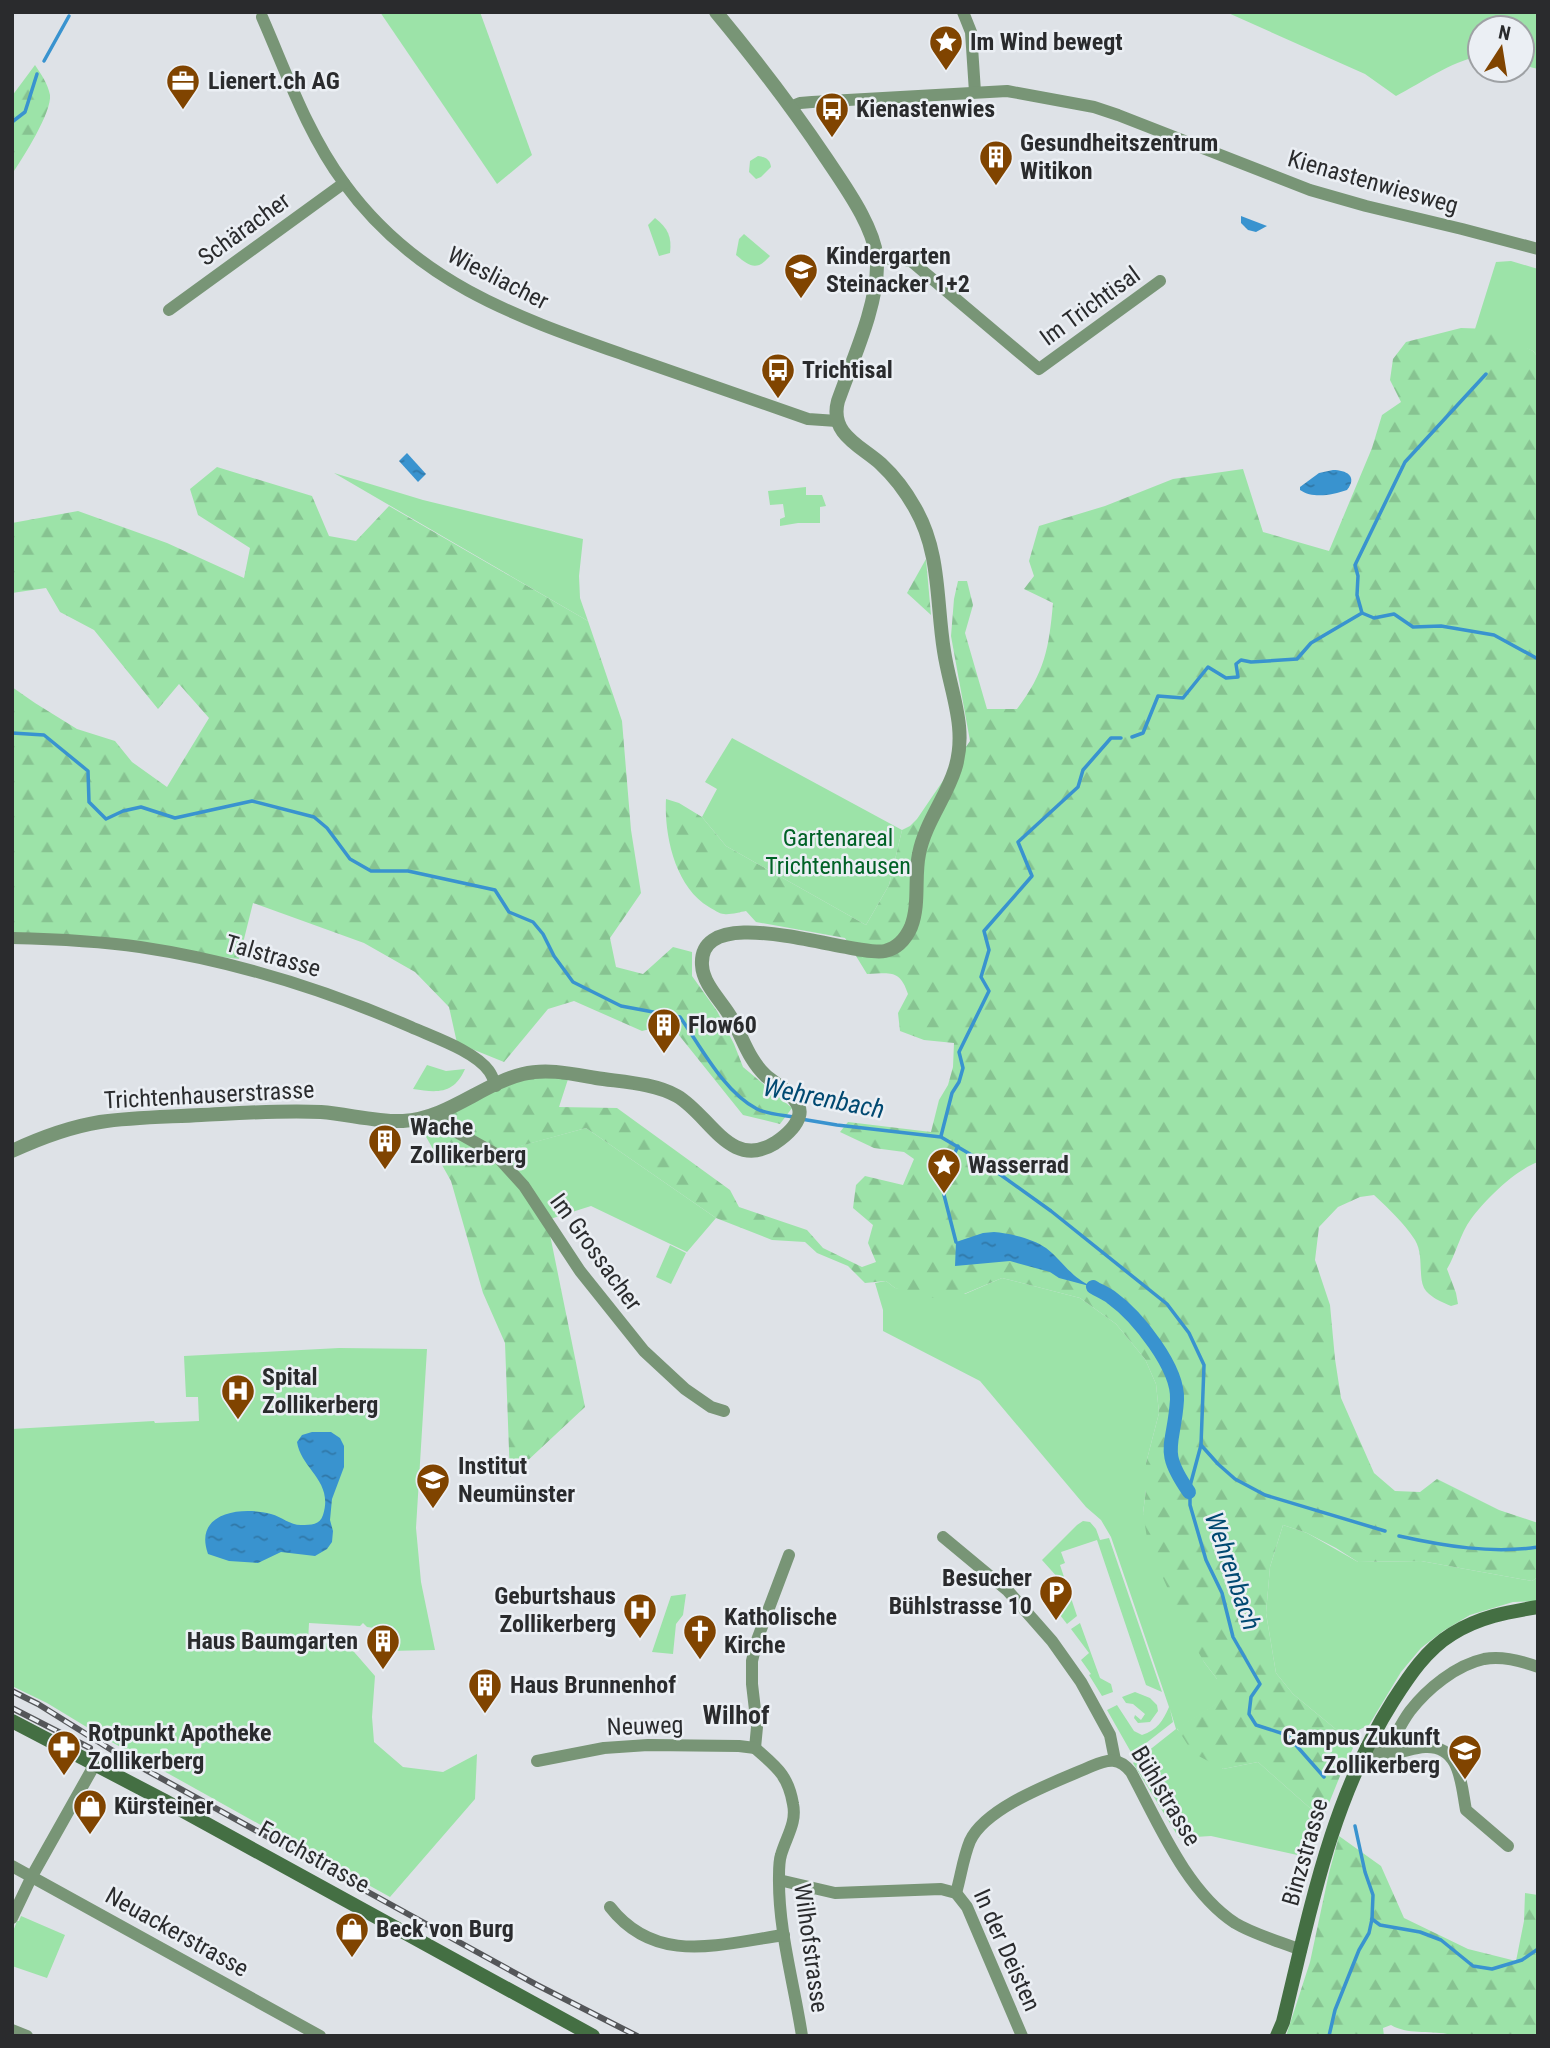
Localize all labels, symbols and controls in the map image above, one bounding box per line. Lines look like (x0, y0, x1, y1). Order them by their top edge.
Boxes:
north arrow (1466, 14, 1536, 84)
text: N (1496, 20, 1513, 45)
place icon: Im Wind bewegt (927, 23, 965, 72)
place label: Im Wind bewegt (970, 28, 1123, 56)
office icon: Lienert.ch AG (164, 62, 202, 111)
place label: Lienert.ch AG (208, 67, 340, 95)
bus stop icon: Kienastenwies (813, 90, 851, 139)
place label: Kienastenwies (856, 95, 995, 123)
place label: Gesundheitszentrum Witikon (1020, 129, 1218, 185)
building icon: Gesundheitszentrum Witikon (977, 138, 1015, 187)
street label: Kienastenwiesweg (1285, 144, 1461, 220)
street label: Schäracher (193, 186, 295, 272)
street label: Wiesliacher (443, 241, 553, 315)
place label: Kindergarten Steinacker 1+2 (826, 242, 970, 298)
school or university icon: Kindergarten Steinacker 1+2 (782, 251, 820, 300)
street label: Im Trichtisal (1035, 260, 1145, 352)
bus stop icon: Trichtisal (759, 351, 797, 400)
place label: Trichtisal (802, 356, 893, 384)
park label: Gartenareal Trichtenhausen (765, 824, 911, 880)
street label: Talstrasse (222, 929, 324, 983)
building icon: Flow60 (645, 1006, 683, 1055)
place label: Flow60 (688, 1011, 757, 1039)
water label: Wehrenbach (761, 1072, 887, 1124)
street label: Trichtenhauserstrasse (103, 1076, 315, 1114)
place label: Wache Zollikerberg (410, 1113, 526, 1169)
building icon: Wache Zollikerberg (366, 1122, 404, 1171)
place icon: Wasserrad (925, 1146, 963, 1195)
place label: Wasserrad (968, 1151, 1069, 1179)
street label: Im Grossacher (544, 1188, 648, 1316)
place label: Spital Zollikerberg (262, 1363, 378, 1419)
hospital icon: Spital Zollikerberg (219, 1372, 257, 1421)
place label: Institut Neumünster (458, 1452, 575, 1508)
school or university icon: Institut Neumünster (414, 1461, 452, 1510)
water label: Wehrenbach (1199, 1508, 1267, 1634)
place label: Besucher Bühlstrasse 10 (889, 1564, 1032, 1620)
parking icon: Besucher Bühlstrasse 10 (1037, 1573, 1075, 1622)
place label: Geburtshaus Zollikerberg (494, 1582, 616, 1638)
hospital icon: Geburtshaus Zollikerberg (621, 1591, 659, 1640)
place label: Katholische Kirche (724, 1603, 837, 1659)
church icon: Katholische Kirche (681, 1612, 719, 1661)
building icon: Haus Baumgarten (364, 1622, 402, 1671)
place label: Haus Baumgarten (187, 1627, 358, 1655)
building icon: Haus Brunnenhof (466, 1666, 504, 1715)
place label: Haus Brunnenhof (510, 1671, 676, 1699)
district label: Wilhof (703, 1700, 770, 1730)
street label: Neuweg (606, 1711, 684, 1741)
place label: Rotpunkt Apotheke Zollikerberg (88, 1719, 271, 1775)
place label: Campus Zukunft Zollikerberg (1282, 1723, 1440, 1779)
pharmacy icon: Rotpunkt Apotheke Zollikerberg (45, 1728, 83, 1777)
school or university icon: Campus Zukunft Zollikerberg (1446, 1732, 1484, 1781)
street label: Bühlstrasse (1125, 1741, 1207, 1851)
shop icon: Kürsteiner (71, 1787, 109, 1836)
place label: Kürsteiner (114, 1792, 214, 1820)
street label: Binzstrasse (1276, 1795, 1334, 1909)
street label: Forchstrasse (254, 1815, 374, 1899)
street label: Neuackerstrasse (101, 1881, 253, 1983)
street label: Wilhofstrasse (788, 1882, 834, 2014)
street label: In der Deisten (968, 1885, 1046, 2015)
shop icon: Beck von Burg (333, 1910, 371, 1959)
place label: Beck von Burg (376, 1915, 514, 1943)

